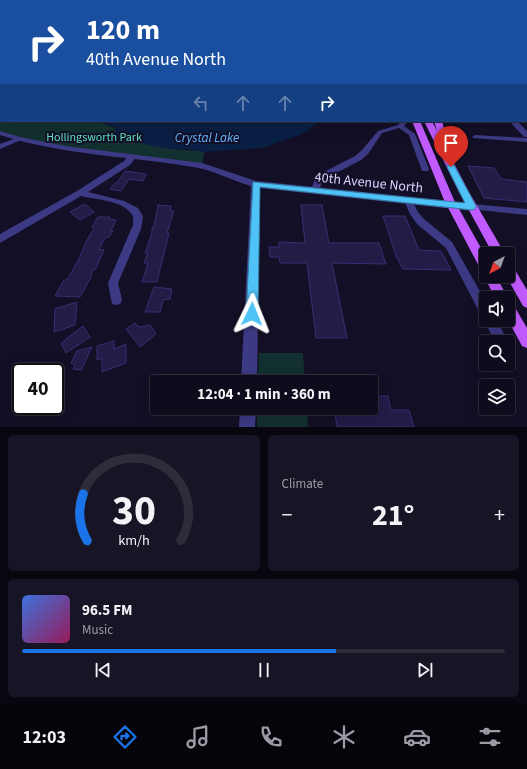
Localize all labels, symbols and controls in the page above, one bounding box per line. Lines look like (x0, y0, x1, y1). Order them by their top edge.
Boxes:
text: 120 m (86, 10, 160, 50)
icon: right (20, 16, 72, 68)
text: 40th Avenue North (86, 47, 226, 72)
icon: left (190, 92, 212, 114)
icon: ahead (232, 92, 254, 114)
icon: ahead (274, 92, 296, 114)
icon: right (316, 92, 338, 114)
pin (434, 126, 468, 167)
park label: Hollingsworth Park (46, 129, 142, 146)
water label: Crystal Lake (175, 129, 239, 147)
icon: arrive (440, 132, 462, 154)
street label: 40th Avenue North (314, 167, 424, 199)
north arrow (479, 247, 515, 283)
map controls (479, 247, 515, 415)
button: sound (479, 291, 515, 327)
position arrow (231, 293, 273, 335)
button: search (479, 335, 515, 371)
speed limit sign: 40 (12, 363, 64, 415)
button: layers (479, 379, 515, 415)
text: 12:04 · 1 min · 360 m (197, 384, 331, 405)
text: Climate (282, 475, 323, 493)
text: 30 (112, 481, 156, 541)
text: 21° (372, 494, 415, 537)
text: − (282, 499, 292, 531)
text: + (494, 499, 505, 531)
text: km/h (118, 530, 150, 551)
text: 96.5 FM (82, 600, 133, 621)
text: Music (82, 621, 113, 639)
icon: previous (92, 659, 114, 681)
icon: pause (253, 659, 275, 681)
icon: next (414, 659, 436, 681)
icon: directions (111, 723, 139, 751)
icon: music (184, 723, 212, 751)
icon: phone (257, 723, 285, 751)
icon: climate (330, 723, 358, 751)
icon: car (403, 723, 431, 751)
icon: filters (476, 723, 504, 751)
text: 12:03 (23, 725, 66, 750)

